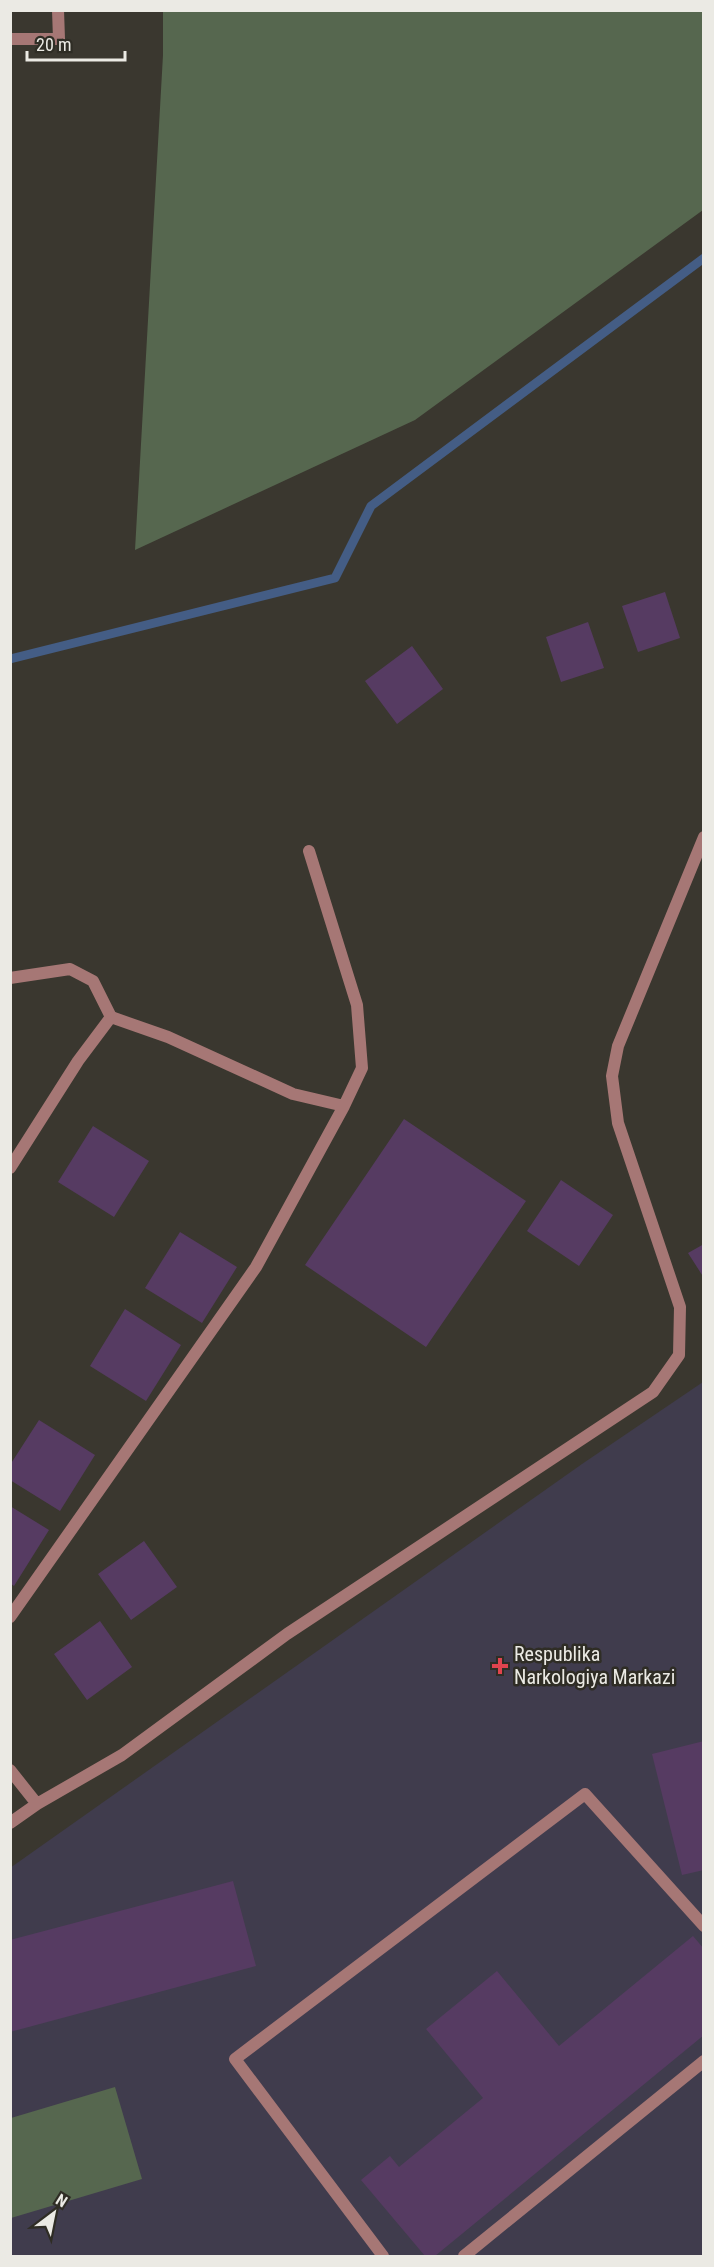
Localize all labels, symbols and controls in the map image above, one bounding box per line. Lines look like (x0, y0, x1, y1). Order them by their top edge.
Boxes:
scale bar (27, 24, 124, 62)
text: 20 m (36, 34, 71, 55)
place label: Respublika Narkologiya Markazi (514, 1642, 675, 1689)
marker: Respublika Narkologiya Markazi (491, 1657, 509, 1675)
north arrow (24, 2183, 84, 2243)
text: N (52, 2190, 71, 2211)

